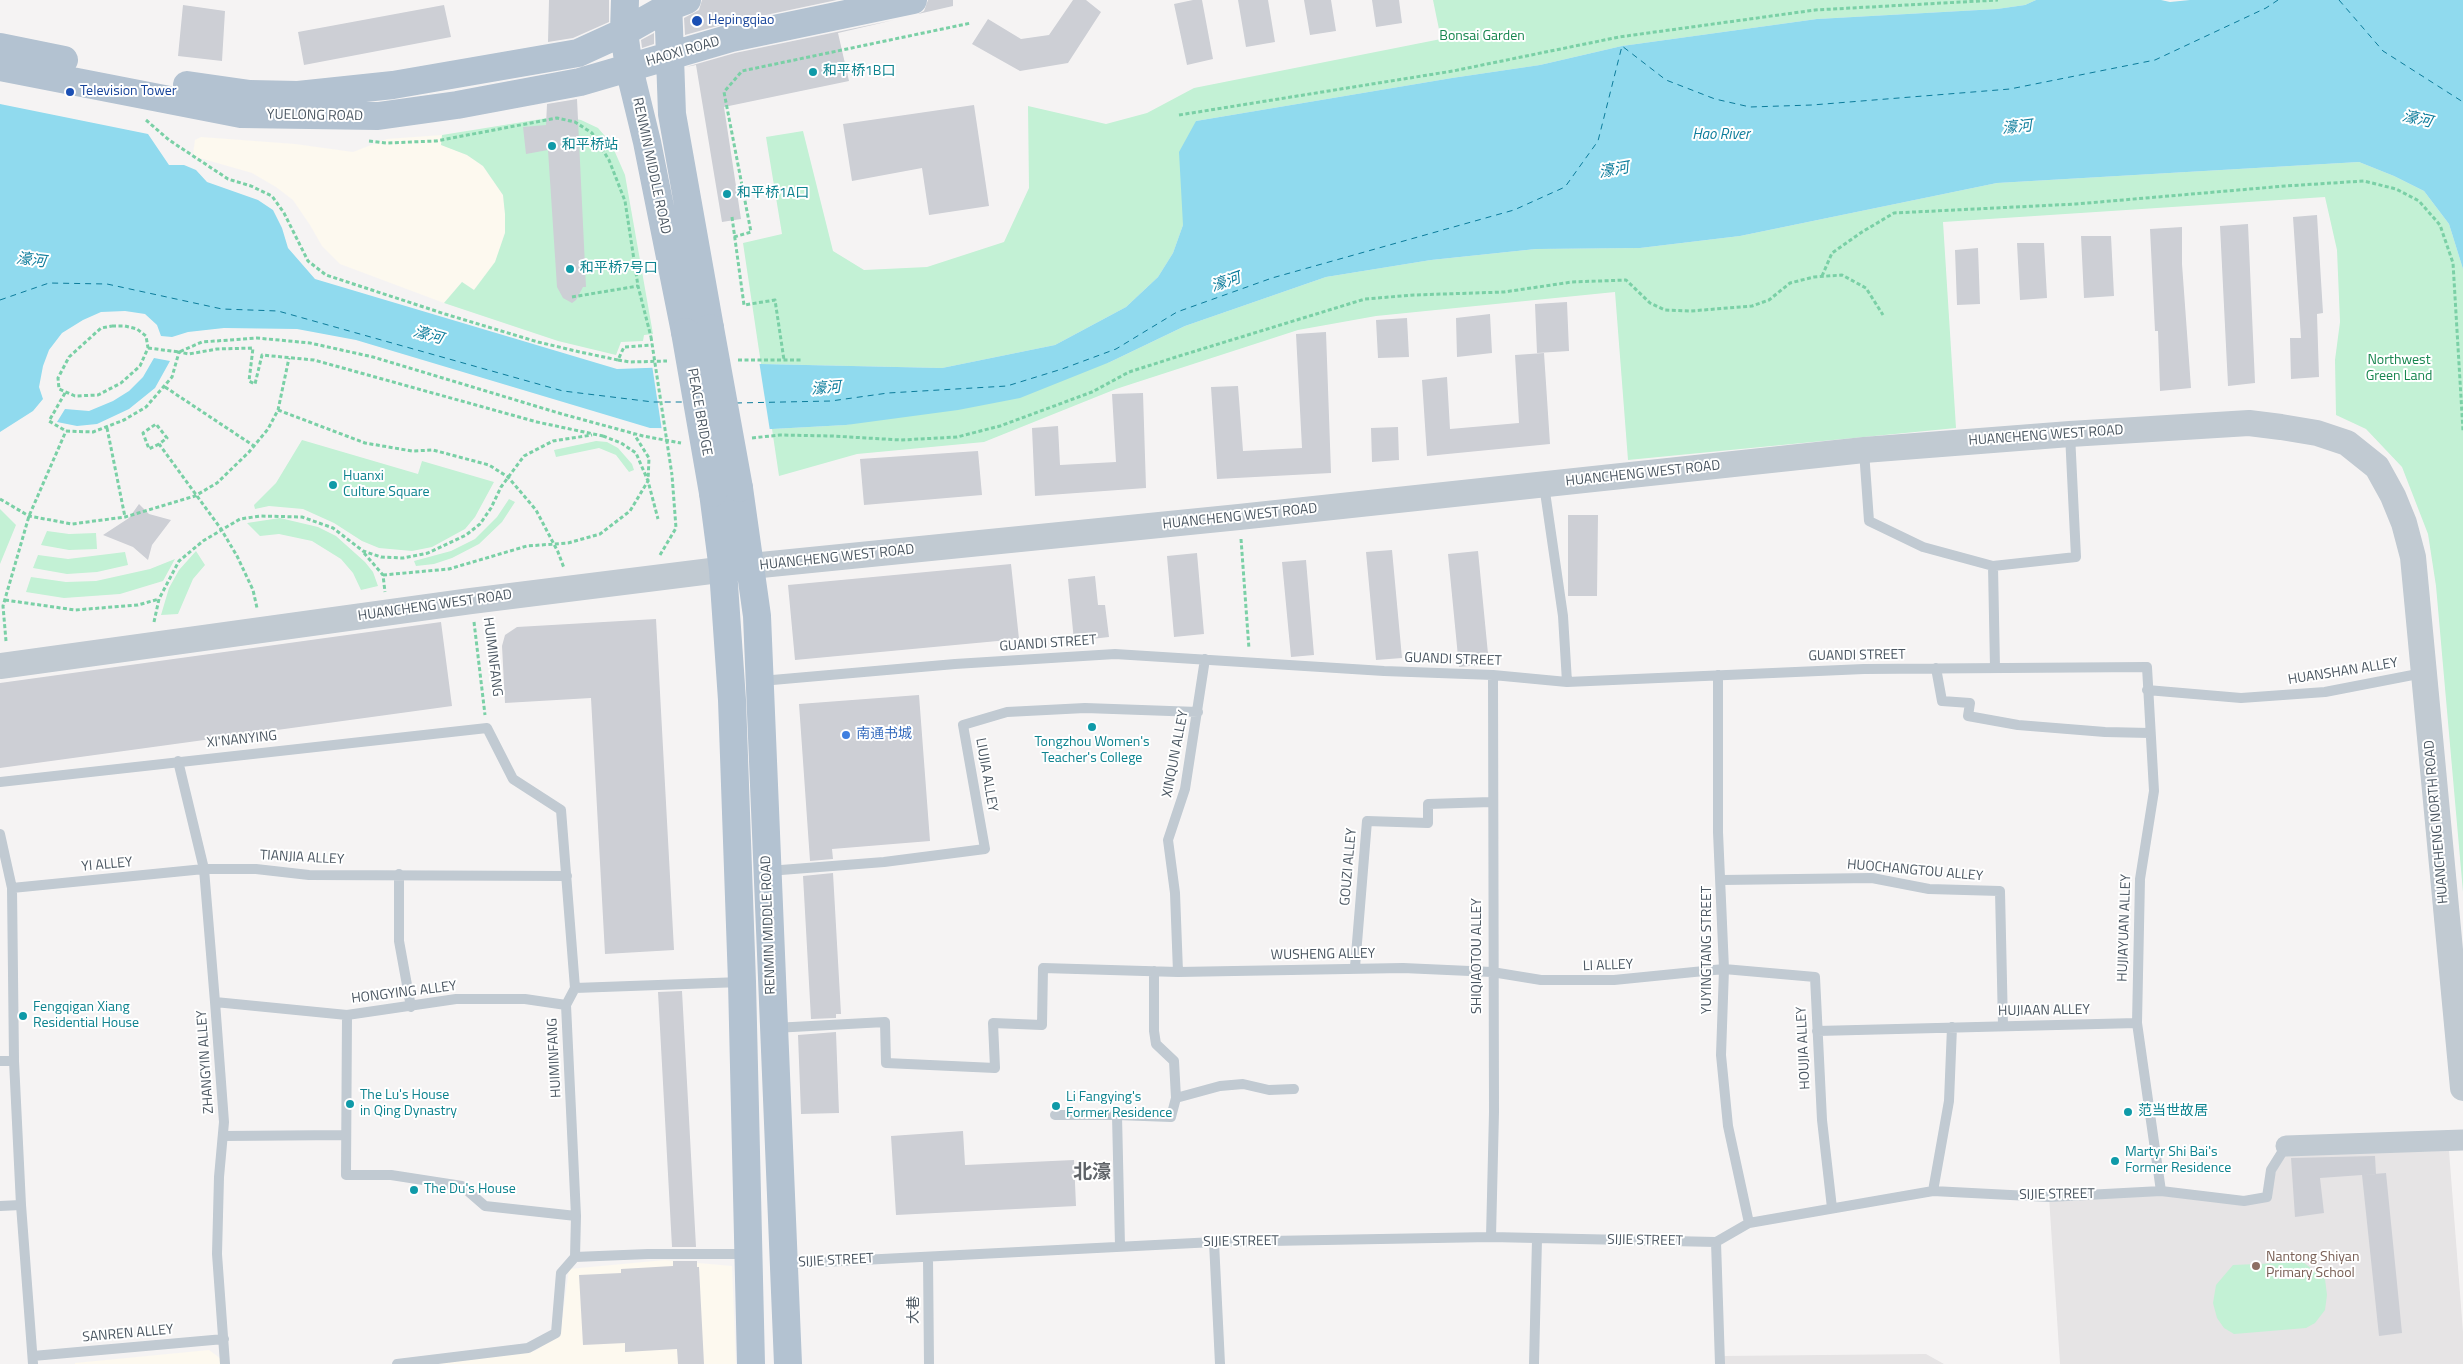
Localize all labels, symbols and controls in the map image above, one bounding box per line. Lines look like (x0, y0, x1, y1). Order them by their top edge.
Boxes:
place label: Hepingqiao (708, 13, 774, 29)
marker: Hepingqiao (690, 14, 704, 28)
park label: Bonsai Garden (1439, 29, 1525, 45)
street label: HAOXI ROAD (644, 33, 722, 71)
place label: 和平桥1B口 (823, 64, 895, 80)
marker: 和平桥1B口 (807, 66, 819, 78)
place label: Television Tower (80, 84, 177, 100)
marker: Television Tower (64, 86, 76, 98)
street label: RENMIN MIDDLE ROAD (628, 96, 674, 236)
street label: YUELONG ROAD (267, 107, 363, 125)
water label: 濠河 (2400, 108, 2434, 132)
water label: 濠河 (2001, 117, 2033, 139)
water label: Hao River (1692, 126, 1750, 144)
place label: 和平桥站 (562, 138, 618, 154)
marker: 和平桥站 (546, 140, 558, 152)
water label: 濠河 (1598, 160, 1630, 182)
place label: 和平桥1A口 (737, 186, 809, 202)
marker: 和平桥1A口 (721, 188, 733, 200)
water label: 濠河 (15, 250, 47, 272)
place label: 和平桥7号口 (580, 261, 658, 277)
marker: 和平桥7号口 (564, 263, 576, 275)
water label: 濠河 (1209, 270, 1243, 296)
water label: 濠河 (411, 323, 445, 349)
park label: Northwest Green Land (2366, 353, 2432, 386)
street label: PEACE BRIDGE (683, 367, 715, 457)
water label: 濠河 (810, 379, 842, 399)
street label: HUANCHENG WEST ROAD (1968, 422, 2124, 450)
street label: HUANCHENG WEST ROAD (1565, 458, 1721, 490)
place label: Huanxi Culture Square (343, 469, 430, 502)
marker: Huanxi Culture Square (327, 479, 339, 491)
street label: HUANCHENG WEST ROAD (1162, 501, 1318, 533)
street label: HUANCHENG WEST ROAD (759, 542, 915, 574)
street label: HUANCHENG WEST ROAD (357, 587, 513, 625)
street label: HUIMINFANG (479, 616, 505, 698)
street label: GUANDI STREET (999, 632, 1097, 656)
street label: GUANDI STREET (1808, 647, 1906, 665)
street label: GUANDI STREET (1404, 650, 1502, 670)
street label: HUANSHAN ALLEY (2287, 655, 2399, 689)
street label: XINQUN ALLEY (1159, 709, 1193, 799)
marker: Tongzhou Women's Teacher's College (1086, 721, 1098, 733)
place label: 南通书城 (856, 727, 912, 743)
street label: XI'NANYING (206, 728, 278, 752)
marker: 南通书城 (840, 729, 852, 741)
place label: Tongzhou Women's Teacher's College (1035, 735, 1149, 768)
street label: LIUJIA ALLEY (971, 737, 1001, 813)
street label: HUANCHENG NORTH ROAD (2421, 739, 2453, 905)
street label: GOUZI ALLEY (1337, 827, 1361, 907)
street label: TIANJIA ALLEY (259, 847, 345, 869)
street label: YI ALLEY (81, 854, 133, 876)
street label: RENMIN MIDDLE ROAD (758, 855, 780, 995)
street label: HUOCHANGTOU ALLEY (1846, 857, 1984, 885)
street label: HUJIAYUAN ALLEY (2115, 874, 2135, 982)
street label: YUYINGTANG STREET (1700, 886, 1716, 1014)
street label: SHIQIAOTOU ALLEY (1470, 898, 1486, 1014)
street label: WUSHENG ALLEY (1271, 946, 1375, 964)
street label: LI ALLEY (1583, 957, 1633, 975)
street label: HONGYING ALLEY (351, 978, 457, 1008)
place label: Fengqigan Xiang Residential House (33, 1000, 139, 1032)
street label: HUJIAAN ALLEY (1998, 1002, 2090, 1020)
street label: HOUJIA ALLEY (1793, 1006, 1815, 1090)
marker: Fengqigan Xiang Residential House (17, 1010, 29, 1022)
street label: ZHANGYIN ALLEY (194, 1010, 218, 1114)
street label: HUIMINFANG (545, 1018, 565, 1098)
place label: The Lu's House in Qing Dynastry (360, 1088, 457, 1120)
place label: Li Fangying's Former Residence (1066, 1090, 1172, 1122)
marker: The Lu's House in Qing Dynastry (344, 1098, 356, 1110)
marker: Li Fangying's Former Residence (1050, 1100, 1062, 1112)
place label: 范当世故居 (2138, 1104, 2208, 1120)
marker: 范当世故居 (2122, 1106, 2134, 1118)
place label: Martyr Shi Bai's Former Residence (2125, 1145, 2231, 1178)
marker: Martyr Shi Bai's Former Residence (2109, 1155, 2121, 1167)
district label: 北濠 (1073, 1162, 1111, 1184)
place label: The Du's House (424, 1182, 516, 1198)
marker: The Du's House (408, 1184, 420, 1196)
street label: SIJIE STREET (2019, 1186, 2095, 1204)
street label: SIJIE STREET (1607, 1232, 1683, 1250)
street label: SIJIE STREET (1203, 1233, 1279, 1251)
place label: Nantong Shiyan Primary School (2266, 1250, 2359, 1282)
street label: SIJIE STREET (798, 1251, 874, 1271)
marker: Nantong Shiyan Primary School (2250, 1260, 2262, 1272)
street label: 大巷 (907, 1296, 923, 1324)
street label: SANREN ALLEY (82, 1322, 174, 1346)

